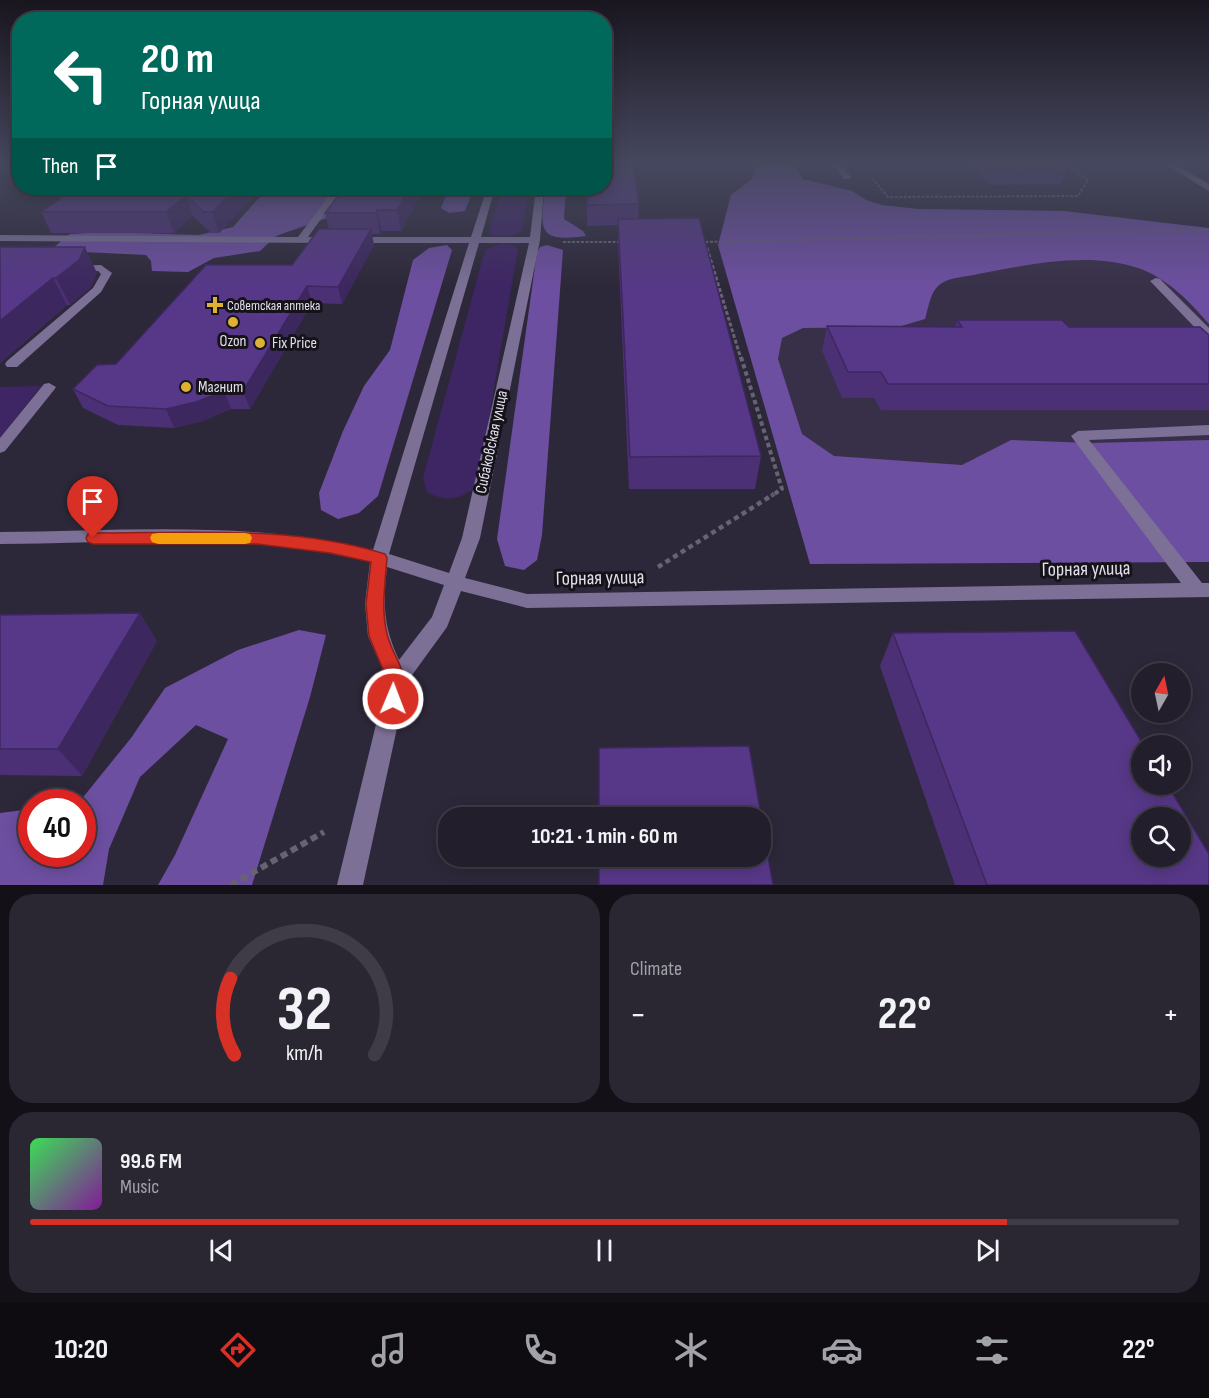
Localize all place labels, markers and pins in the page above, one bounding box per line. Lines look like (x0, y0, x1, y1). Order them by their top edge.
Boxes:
place label: Советская аптека (227, 297, 320, 314)
marker: Советская аптека (208, 298, 222, 312)
marker: Ozon (226, 315, 240, 329)
place label: Ozon (220, 332, 246, 351)
place label: Fix Price (272, 334, 317, 353)
marker: Fix Price (253, 336, 267, 350)
place label: Магнит (198, 378, 243, 397)
marker: Магнит (179, 380, 193, 394)
pin (67, 476, 118, 538)

